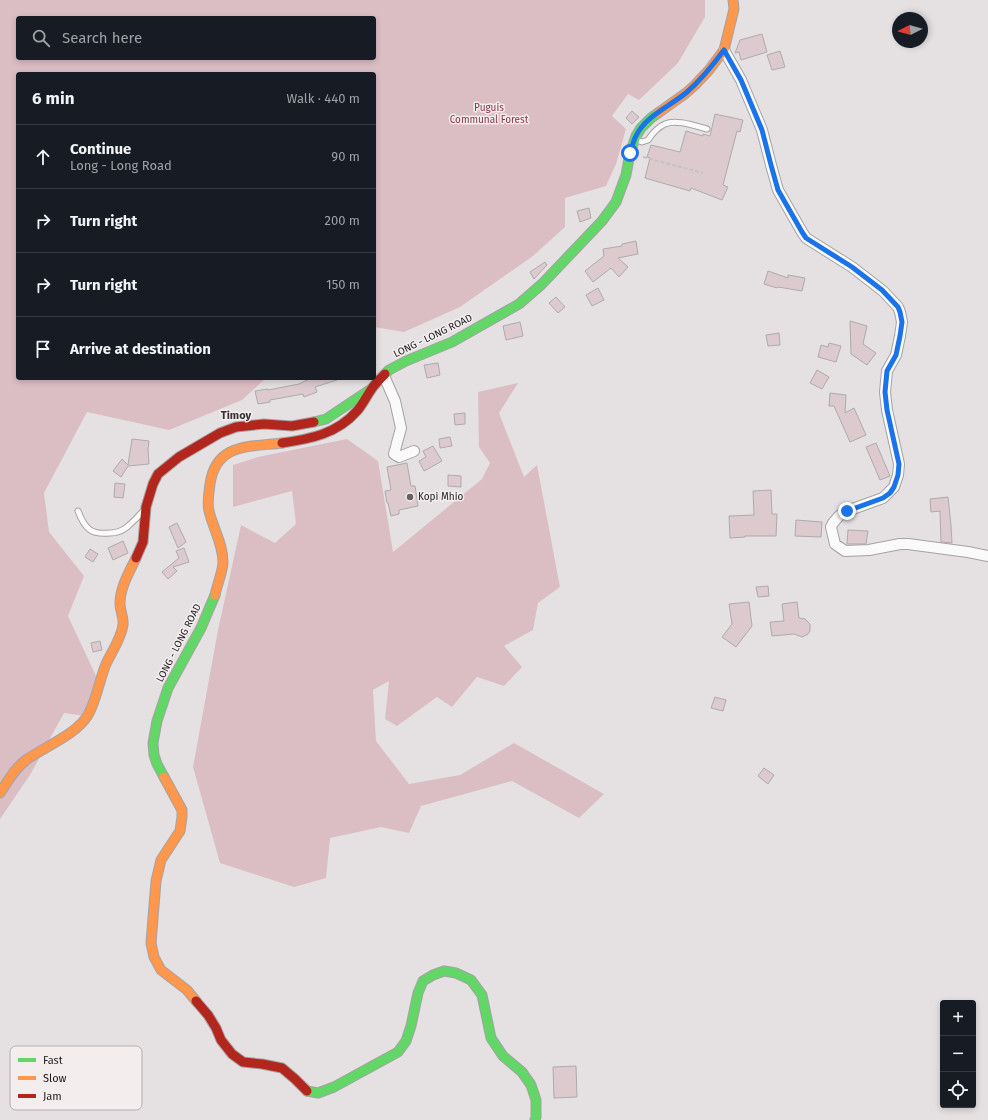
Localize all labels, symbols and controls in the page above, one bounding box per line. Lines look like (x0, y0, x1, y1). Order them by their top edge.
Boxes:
north arrow (892, 12, 928, 48)
search box (16, 16, 376, 60)
icon: search (30, 27, 52, 49)
text: Search here (62, 29, 142, 47)
text: 6 min (32, 88, 75, 109)
text: Walk · 440 m (287, 91, 360, 106)
park label: Puguis Communal Forest (450, 102, 529, 126)
text: Continue (70, 140, 131, 158)
route start (621, 144, 639, 162)
icon: ahead (32, 146, 54, 168)
text: 90 m (331, 149, 360, 164)
text: Long - Long Road (70, 158, 172, 173)
icon: right (32, 210, 54, 232)
text: Turn right (70, 212, 137, 230)
text: 200 m (324, 213, 360, 228)
icon: right (32, 274, 54, 296)
text: Turn right (70, 276, 137, 294)
text: 150 m (326, 277, 360, 292)
street label: LONG - LONG ROAD (392, 312, 474, 360)
icon: arrive (32, 338, 54, 360)
text: Arrive at destination (70, 340, 211, 358)
district label: Timoy (221, 409, 251, 422)
place label: Kopi Mhio (418, 491, 463, 503)
marker: Kopi Mhio (405, 492, 415, 502)
route end (838, 502, 856, 520)
street label: LONG - LONG ROAD (154, 602, 204, 684)
map controls (940, 1000, 976, 1108)
button: + (940, 1000, 976, 1036)
button: − (940, 1036, 976, 1072)
legend (10, 1046, 142, 1110)
text: Fast (43, 1054, 63, 1067)
text: Slow (43, 1072, 67, 1085)
button: locate (940, 1072, 976, 1108)
text: Jam (43, 1090, 62, 1103)

